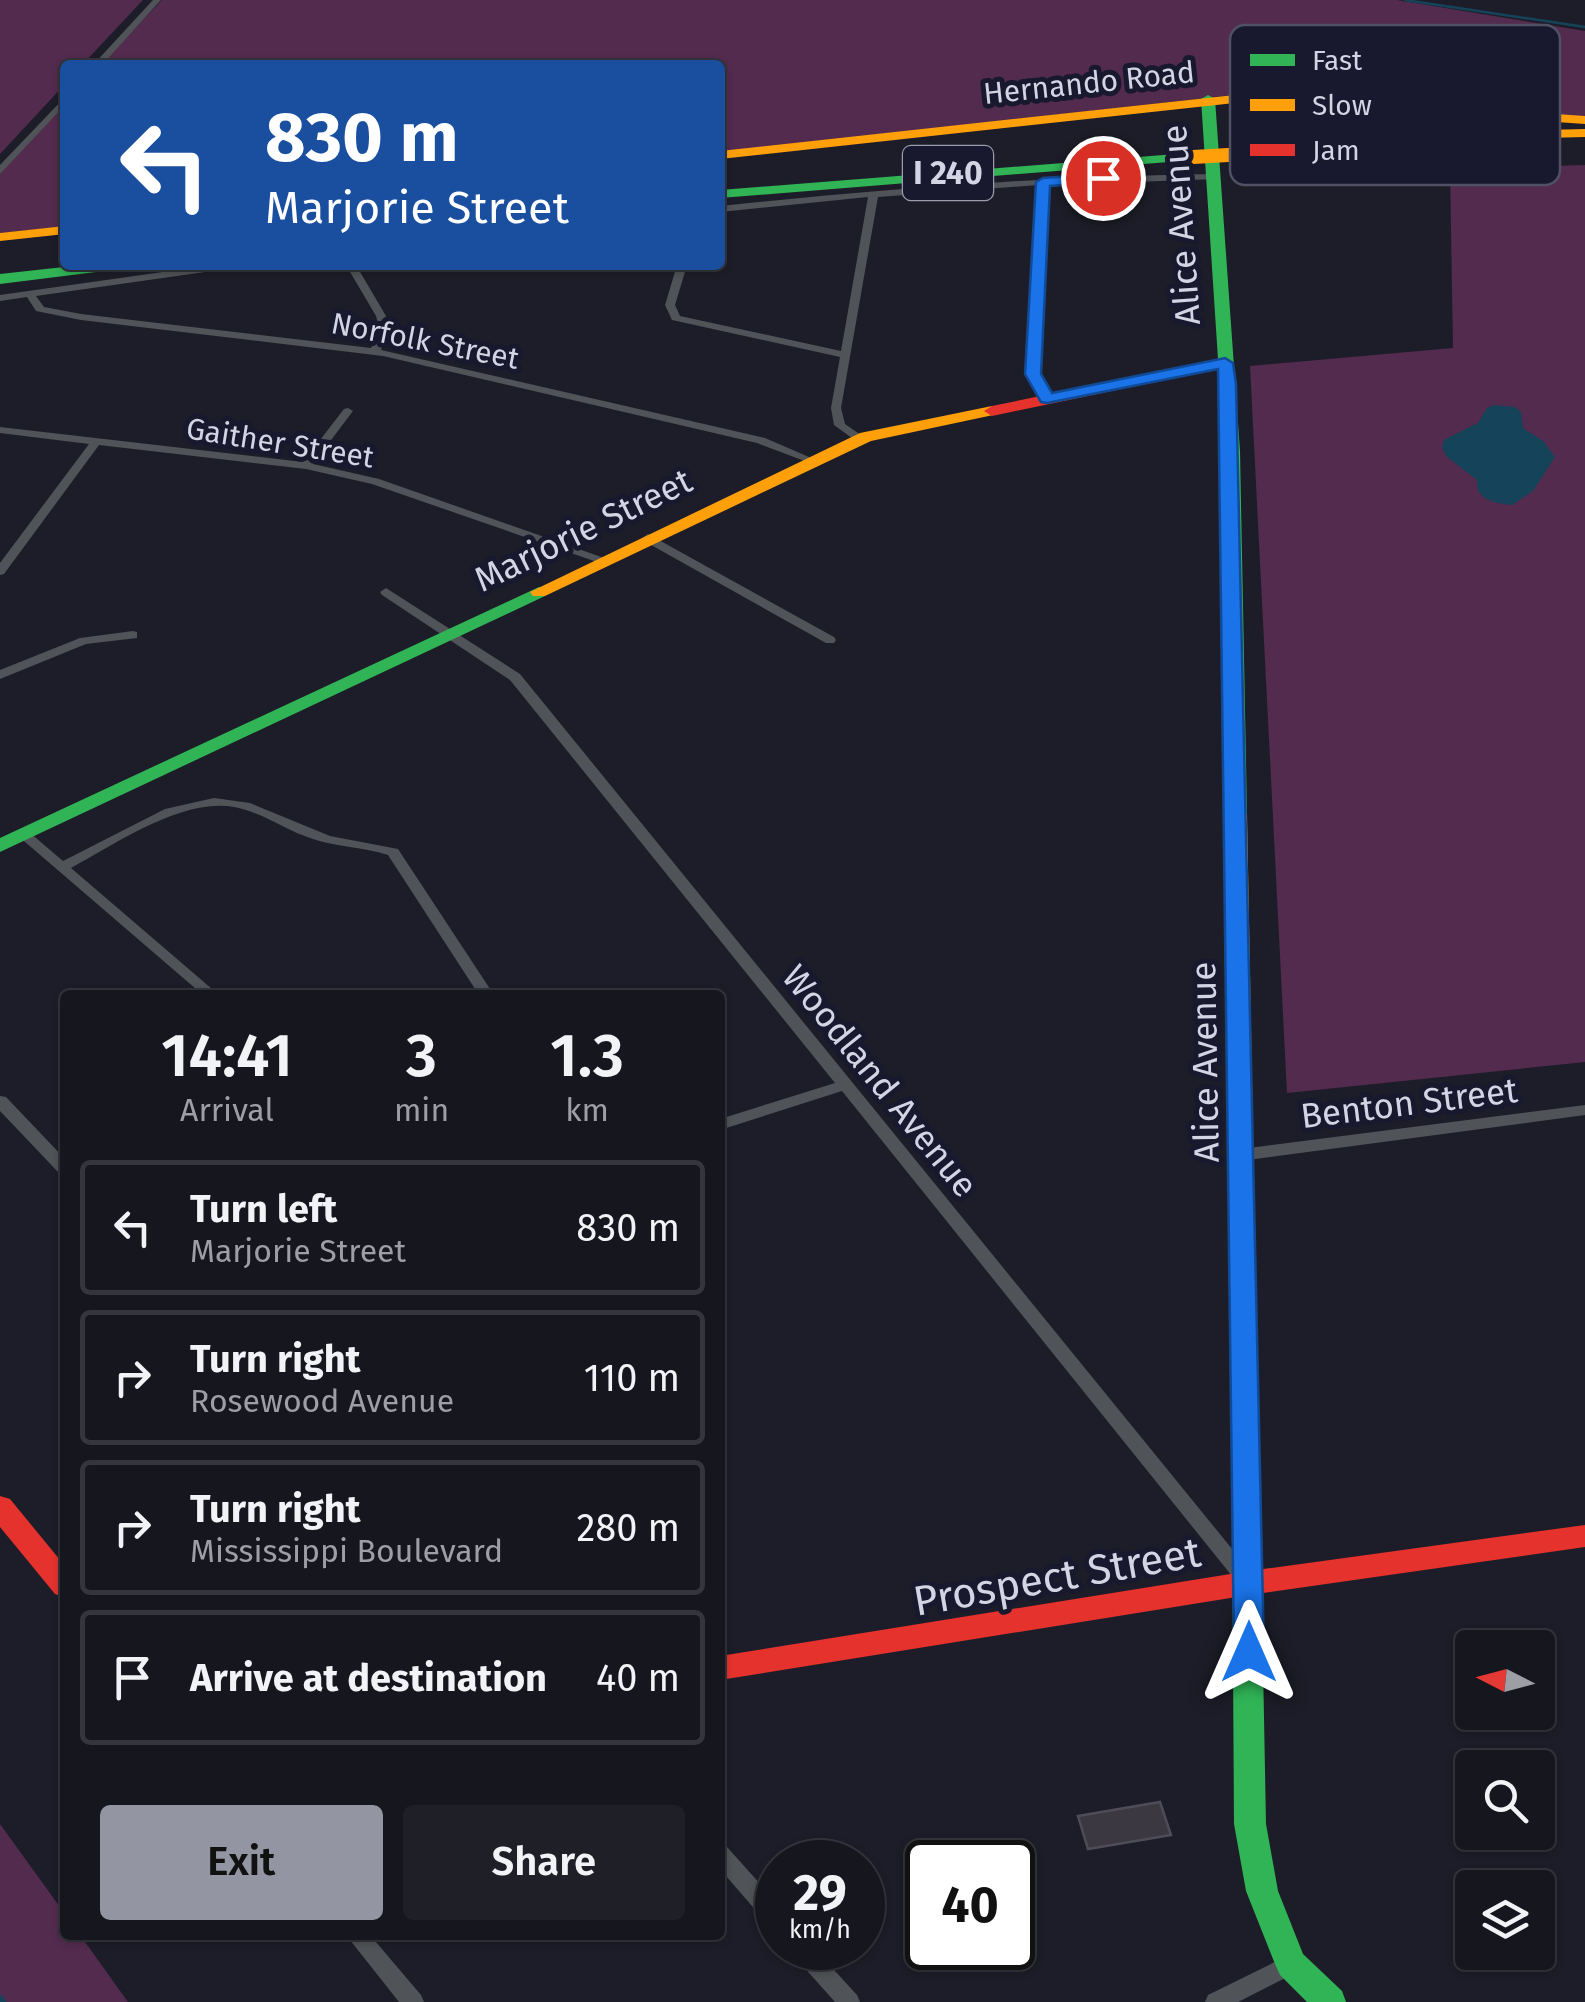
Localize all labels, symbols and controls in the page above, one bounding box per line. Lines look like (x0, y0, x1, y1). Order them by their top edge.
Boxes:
legend (1230, 25, 1560, 185)
text: Fast (1312, 44, 1363, 77)
street label: Hernando Road (981, 54, 1197, 112)
text: Slow (1312, 89, 1372, 122)
text: 830 m (265, 96, 459, 180)
icon: left (100, 100, 230, 230)
street label: Alice Avenue (1153, 123, 1209, 327)
text: Jam (1312, 134, 1360, 167)
pin (1061, 136, 1146, 221)
road number: I 240 (903, 146, 993, 200)
icon: arrive (1076, 151, 1131, 206)
text: Marjorie Street (265, 181, 569, 235)
street label: Norfolk Street (328, 305, 522, 377)
street label: Gaither Street (184, 410, 377, 476)
street label: Marjorie Street (468, 459, 699, 601)
street label: Woodland Avenue (774, 957, 986, 1205)
street label: Alice Avenue (1182, 961, 1228, 1163)
text: 14:41 (161, 1020, 293, 1092)
text: 3 (406, 1020, 437, 1092)
text: 1.3 (550, 1020, 624, 1092)
street label: Benton Street (1298, 1069, 1520, 1137)
text: Arrival (180, 1091, 274, 1129)
text: min (394, 1091, 449, 1129)
text: km (565, 1091, 609, 1129)
text: Turn left (190, 1186, 337, 1232)
icon: left (105, 1200, 160, 1255)
text: 830 m (576, 1205, 680, 1251)
text: Marjorie Street (190, 1232, 406, 1270)
text: Turn right (190, 1336, 360, 1382)
icon: right (105, 1350, 160, 1405)
text: 110 m (584, 1355, 680, 1401)
text: Rosewood Avenue (190, 1382, 454, 1420)
text: Turn right (190, 1486, 360, 1532)
icon: right (105, 1500, 160, 1555)
text: 280 m (576, 1505, 680, 1551)
street label: Prospect Street (909, 1527, 1205, 1627)
text: Mississippi Boulevard (190, 1532, 503, 1570)
position arrow (1197, 1600, 1301, 1704)
north arrow (1455, 1630, 1555, 1730)
map controls (1455, 1630, 1555, 1970)
icon: arrive (105, 1650, 160, 1705)
text: Arrive at destination (190, 1655, 547, 1701)
text: 40 m (596, 1655, 680, 1701)
button: search (1455, 1750, 1555, 1850)
button: Exit (100, 1805, 383, 1920)
button: Share (403, 1805, 685, 1920)
speed limit sign: 40 (905, 1840, 1035, 1970)
text: 29 (793, 1863, 847, 1923)
button: layers (1455, 1870, 1555, 1970)
text: km/h (789, 1915, 851, 1945)

